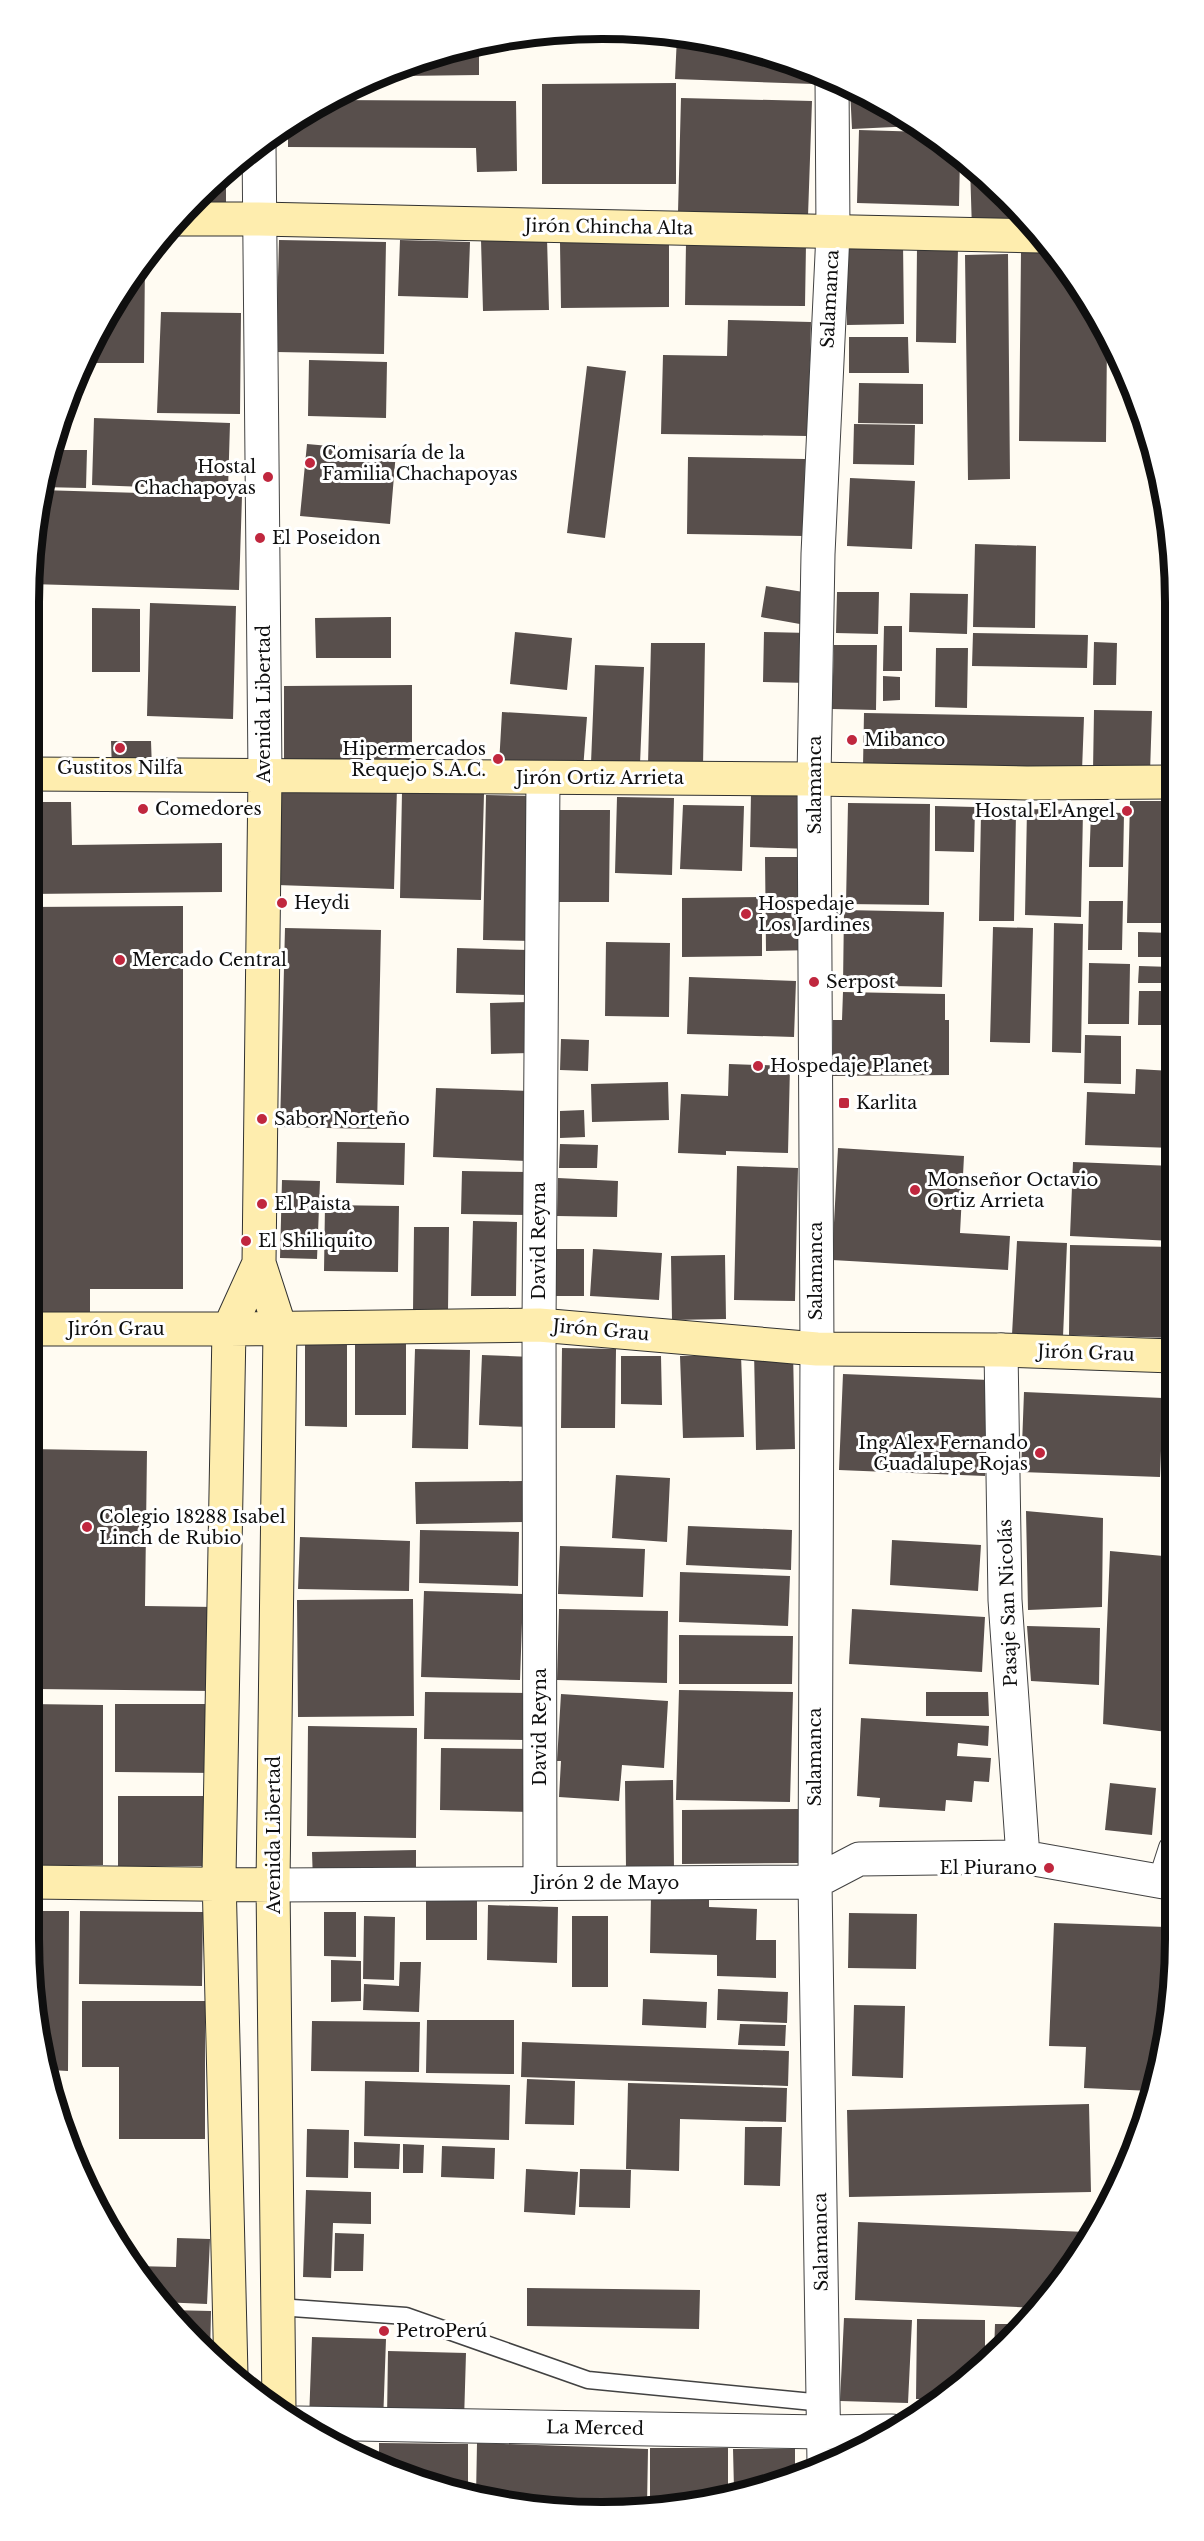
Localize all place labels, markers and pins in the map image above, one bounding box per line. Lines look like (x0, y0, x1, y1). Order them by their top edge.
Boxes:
place label: Comisaría de la Familia Chachapoyas (322, 442, 518, 485)
place label: Hostal Chachapoyas (134, 456, 256, 499)
marker: Comisaría de la Familia Chachapoyas (303, 456, 317, 470)
marker: Hostal Chachapoyas (261, 470, 275, 484)
place label: El Poseidon (272, 527, 381, 549)
marker: El Poseidon (253, 531, 267, 545)
place label: Mibanco (864, 729, 945, 751)
marker: Mibanco (845, 733, 859, 747)
place label: Hipermercados Requejo S.A.C. (342, 738, 486, 781)
marker: Gustitos Nilfa (113, 741, 127, 755)
marker: Hipermercados Requejo S.A.C. (491, 752, 505, 766)
place label: Gustitos Nilfa (57, 757, 183, 779)
place label: Comedores (155, 798, 262, 820)
place label: Hostal El Angel (975, 800, 1115, 822)
marker: Comedores (136, 802, 150, 816)
marker: Hostal El Angel (1120, 804, 1134, 818)
place label: Heydi (294, 892, 350, 914)
place label: Hospedaje Los Jardines (758, 893, 870, 936)
marker: Heydi (275, 896, 289, 910)
marker: Hospedaje Los Jardines (739, 907, 753, 921)
place label: Mercado Central (132, 949, 287, 971)
marker: Mercado Central (113, 953, 127, 967)
place label: Serpost (826, 971, 896, 993)
marker: Serpost (807, 975, 821, 989)
place label: Hospedaje Planet (770, 1055, 930, 1077)
marker: Hospedaje Planet (751, 1059, 765, 1073)
place label: Karlita (856, 1092, 917, 1114)
marker: Karlita (837, 1096, 851, 1110)
place label: Sabor Norteño (274, 1108, 410, 1130)
marker: Sabor Norteño (255, 1112, 269, 1126)
place label: Monseñor Octavio Ortiz Arrieta (927, 1169, 1098, 1212)
marker: Monseñor Octavio Ortiz Arrieta (908, 1183, 922, 1197)
place label: El Paista (274, 1193, 351, 1215)
marker: El Paista (255, 1197, 269, 1211)
place label: El Shiliquito (258, 1230, 373, 1252)
marker: El Shiliquito (239, 1234, 253, 1248)
place label: Ing Alex Fernando Guadalupe Rojas (858, 1432, 1028, 1475)
marker: Ing Alex Fernando Guadalupe Rojas (1033, 1446, 1047, 1460)
place label: Colegio 18288 Isabel Linch de Rubio (99, 1506, 286, 1549)
marker: Colegio 18288 Isabel Linch de Rubio (80, 1520, 94, 1534)
place label: El Piurano (940, 1857, 1037, 1879)
marker: El Piurano (1042, 1861, 1056, 1875)
place label: PetroPerú (396, 2320, 487, 2342)
marker: PetroPerú (377, 2324, 391, 2338)

